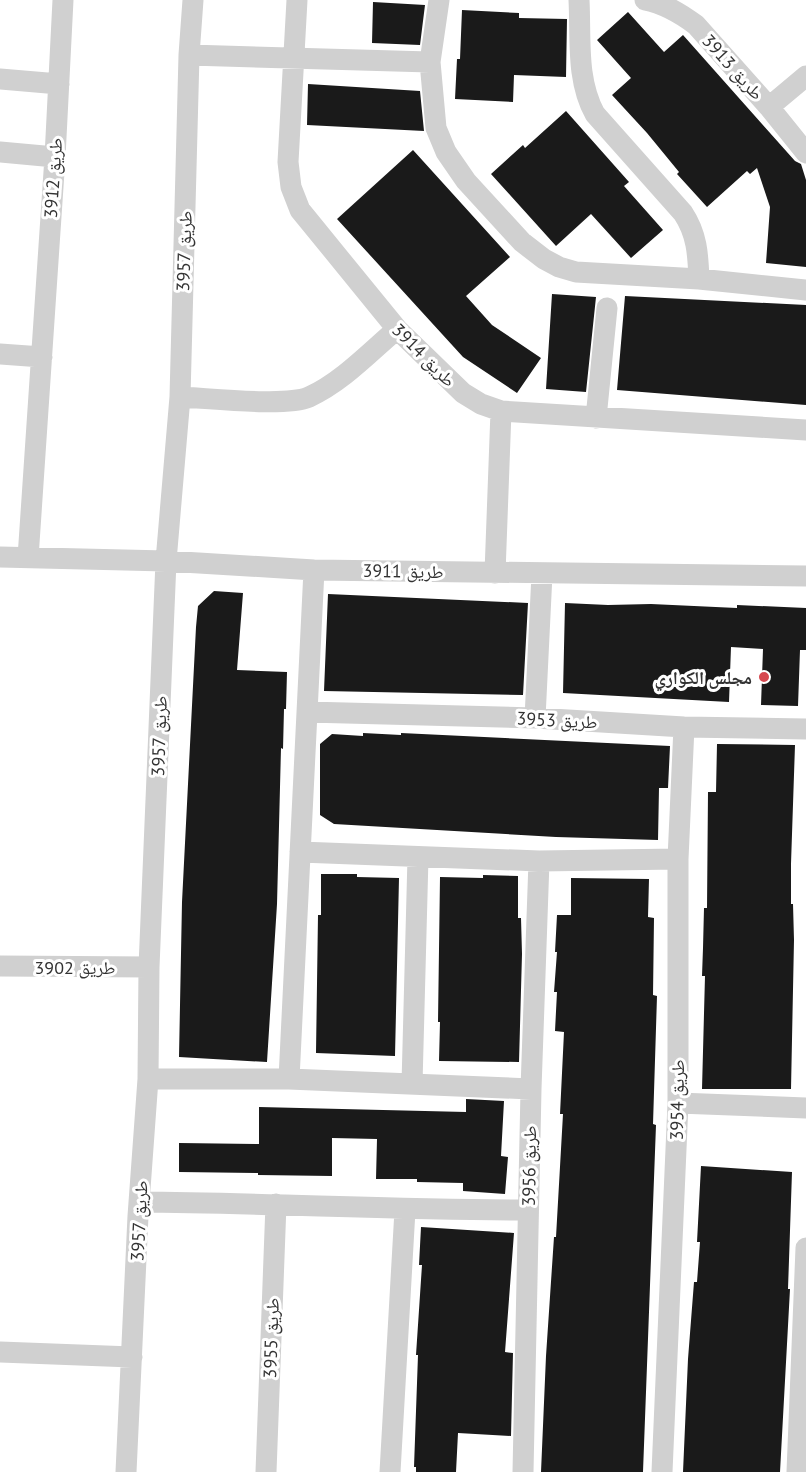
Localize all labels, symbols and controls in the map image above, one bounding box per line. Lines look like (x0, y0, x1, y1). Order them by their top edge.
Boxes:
street label: طريق 3913 (697, 29, 769, 105)
street label: طريق 3912 (39, 137, 67, 219)
street label: طريق 3957 (171, 210, 197, 292)
street label: طريق 3914 (387, 318, 461, 392)
street label: طريق 3911 (362, 559, 444, 583)
place label: مجلس الكواري (654, 666, 752, 692)
marker: مجلس الكواري (757, 670, 771, 684)
street label: طريق 3957 (146, 695, 172, 777)
street label: طريق 3953 (516, 706, 598, 734)
street label: طريق 3902 (35, 956, 115, 979)
street label: طريق 3954 (665, 1059, 689, 1141)
street label: طريق 3956 (517, 1125, 541, 1207)
street label: طريق 3957 (125, 1180, 153, 1262)
street label: طريق 3955 (258, 1297, 284, 1379)

